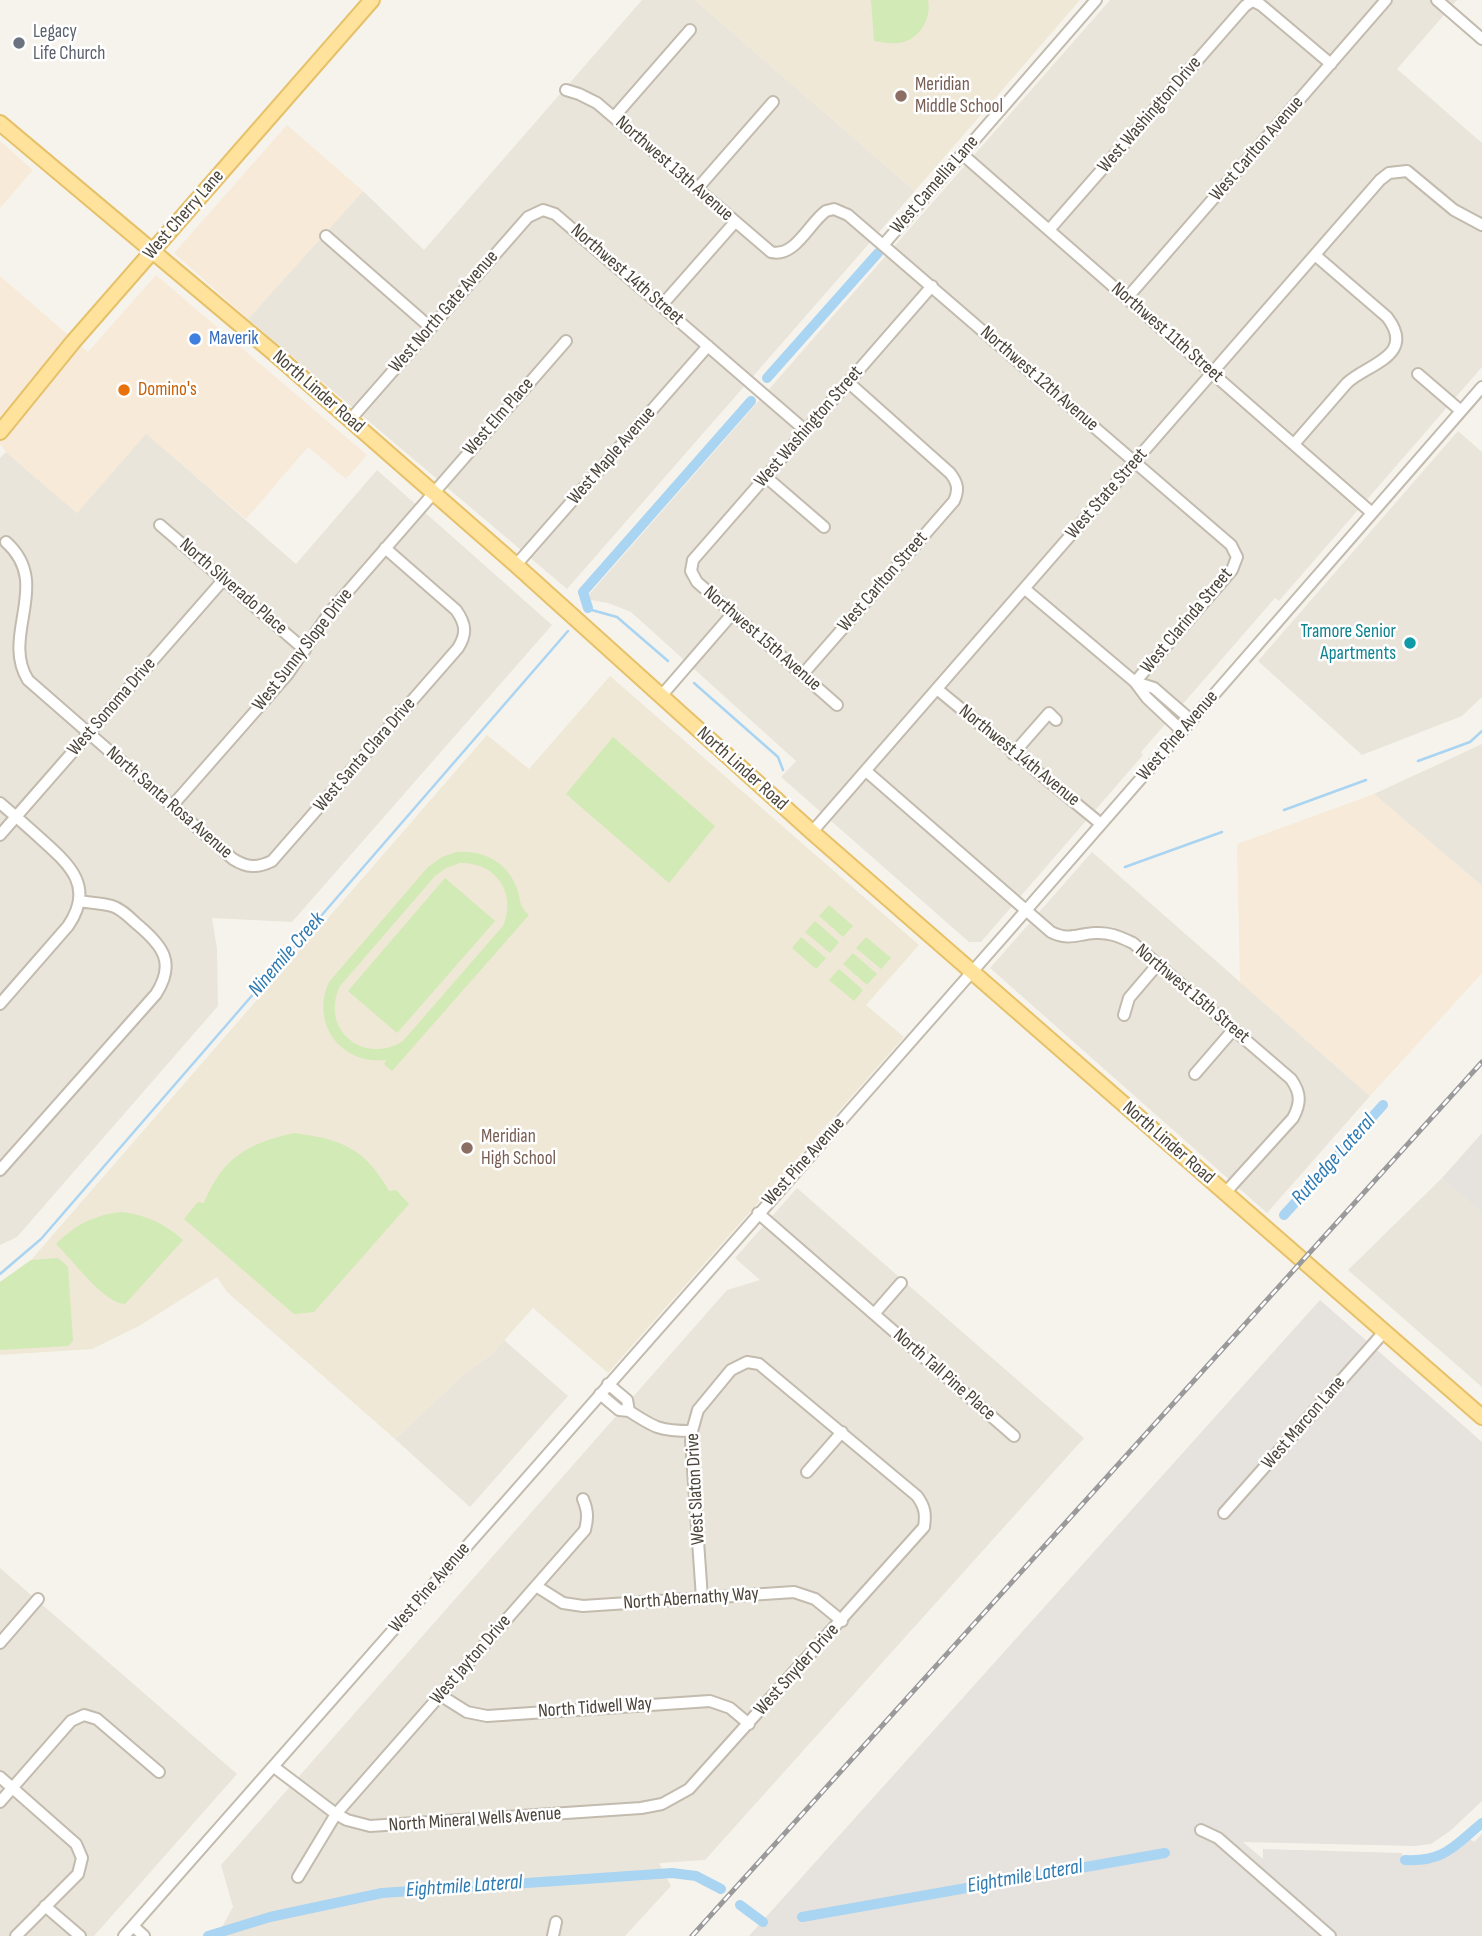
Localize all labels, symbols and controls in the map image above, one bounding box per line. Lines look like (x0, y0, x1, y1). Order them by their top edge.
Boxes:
place label: Legacy Life Church (33, 21, 105, 65)
marker: Legacy Life Church (11, 35, 27, 51)
street label: West Washington Drive (1093, 52, 1207, 178)
place label: Meridian Middle School (915, 74, 1003, 118)
marker: Meridian Middle School (893, 88, 909, 104)
street label: West Carlton Avenue (1205, 92, 1309, 206)
street label: Northwest 13th Avenue (610, 112, 738, 226)
street label: West Camellia Lane (886, 131, 984, 239)
street label: West Cherry Lane (139, 165, 229, 265)
street label: Northwest 14th Street (566, 220, 688, 330)
street label: West North Gate Avenue (385, 246, 503, 378)
street label: Northwest 11th Street (1106, 278, 1228, 388)
street label: Northwest 12th Avenue (975, 321, 1103, 437)
place label: Maverik (209, 328, 259, 350)
marker: Maverik (187, 331, 203, 347)
street label: North Linder Road (267, 346, 369, 438)
street label: West Washington Street (750, 362, 868, 492)
street label: West Elm Place (459, 373, 539, 461)
place label: Domino's (138, 379, 197, 401)
marker: Domino's (116, 382, 132, 398)
street label: West Maple Avenue (563, 402, 661, 510)
street label: West State Street (1061, 444, 1153, 544)
street label: West Carlton Street (833, 527, 933, 637)
street label: North Silverado Place (174, 534, 292, 640)
street label: West Clarinda Street (1136, 564, 1238, 678)
street label: Northwest 15th Avenue (698, 582, 826, 696)
street label: West Sunny Slope Drive (248, 584, 358, 716)
place label: Tramore Senior Apartments (1301, 621, 1396, 665)
marker: Tramore Senior Apartments (1402, 635, 1418, 651)
street label: West Sonoma Drive (63, 653, 161, 761)
street label: West Pine Avenue (1133, 686, 1223, 786)
street label: West Santa Clara Drive (309, 693, 421, 817)
street label: Northwest 14th Avenue (954, 700, 1084, 812)
street label: North Linder Road (692, 722, 792, 816)
street label: North Santa Rosa Avenue (101, 742, 237, 864)
water label: Ninemile Creek (244, 908, 330, 1002)
street label: Northwest 15th Street (1130, 940, 1254, 1048)
street label: North Linder Road (1117, 1097, 1219, 1189)
water label: Rutledge Lateral (1287, 1110, 1381, 1210)
street label: West Pine Avenue (758, 1113, 850, 1211)
place label: Meridian High School (481, 1126, 556, 1170)
marker: Meridian High School (459, 1140, 475, 1156)
street label: North Tall Pine Place (888, 1324, 1000, 1426)
street label: West Marcon Lane (1257, 1372, 1351, 1474)
street label: West Slaton Drive (682, 1432, 710, 1546)
street label: West Pine Avenue (385, 1538, 475, 1638)
street label: North Abernathy Way (623, 1583, 759, 1615)
street label: West Jayton Drive (426, 1610, 516, 1710)
street label: West Snyder Drive (750, 1619, 844, 1721)
street label: North Tidwell Way (537, 1693, 653, 1723)
street label: North Mineral Wells Avenue (388, 1803, 562, 1837)
water label: Eightmile Lateral (965, 1854, 1085, 1900)
water label: Eightmile Lateral (405, 1870, 523, 1904)

